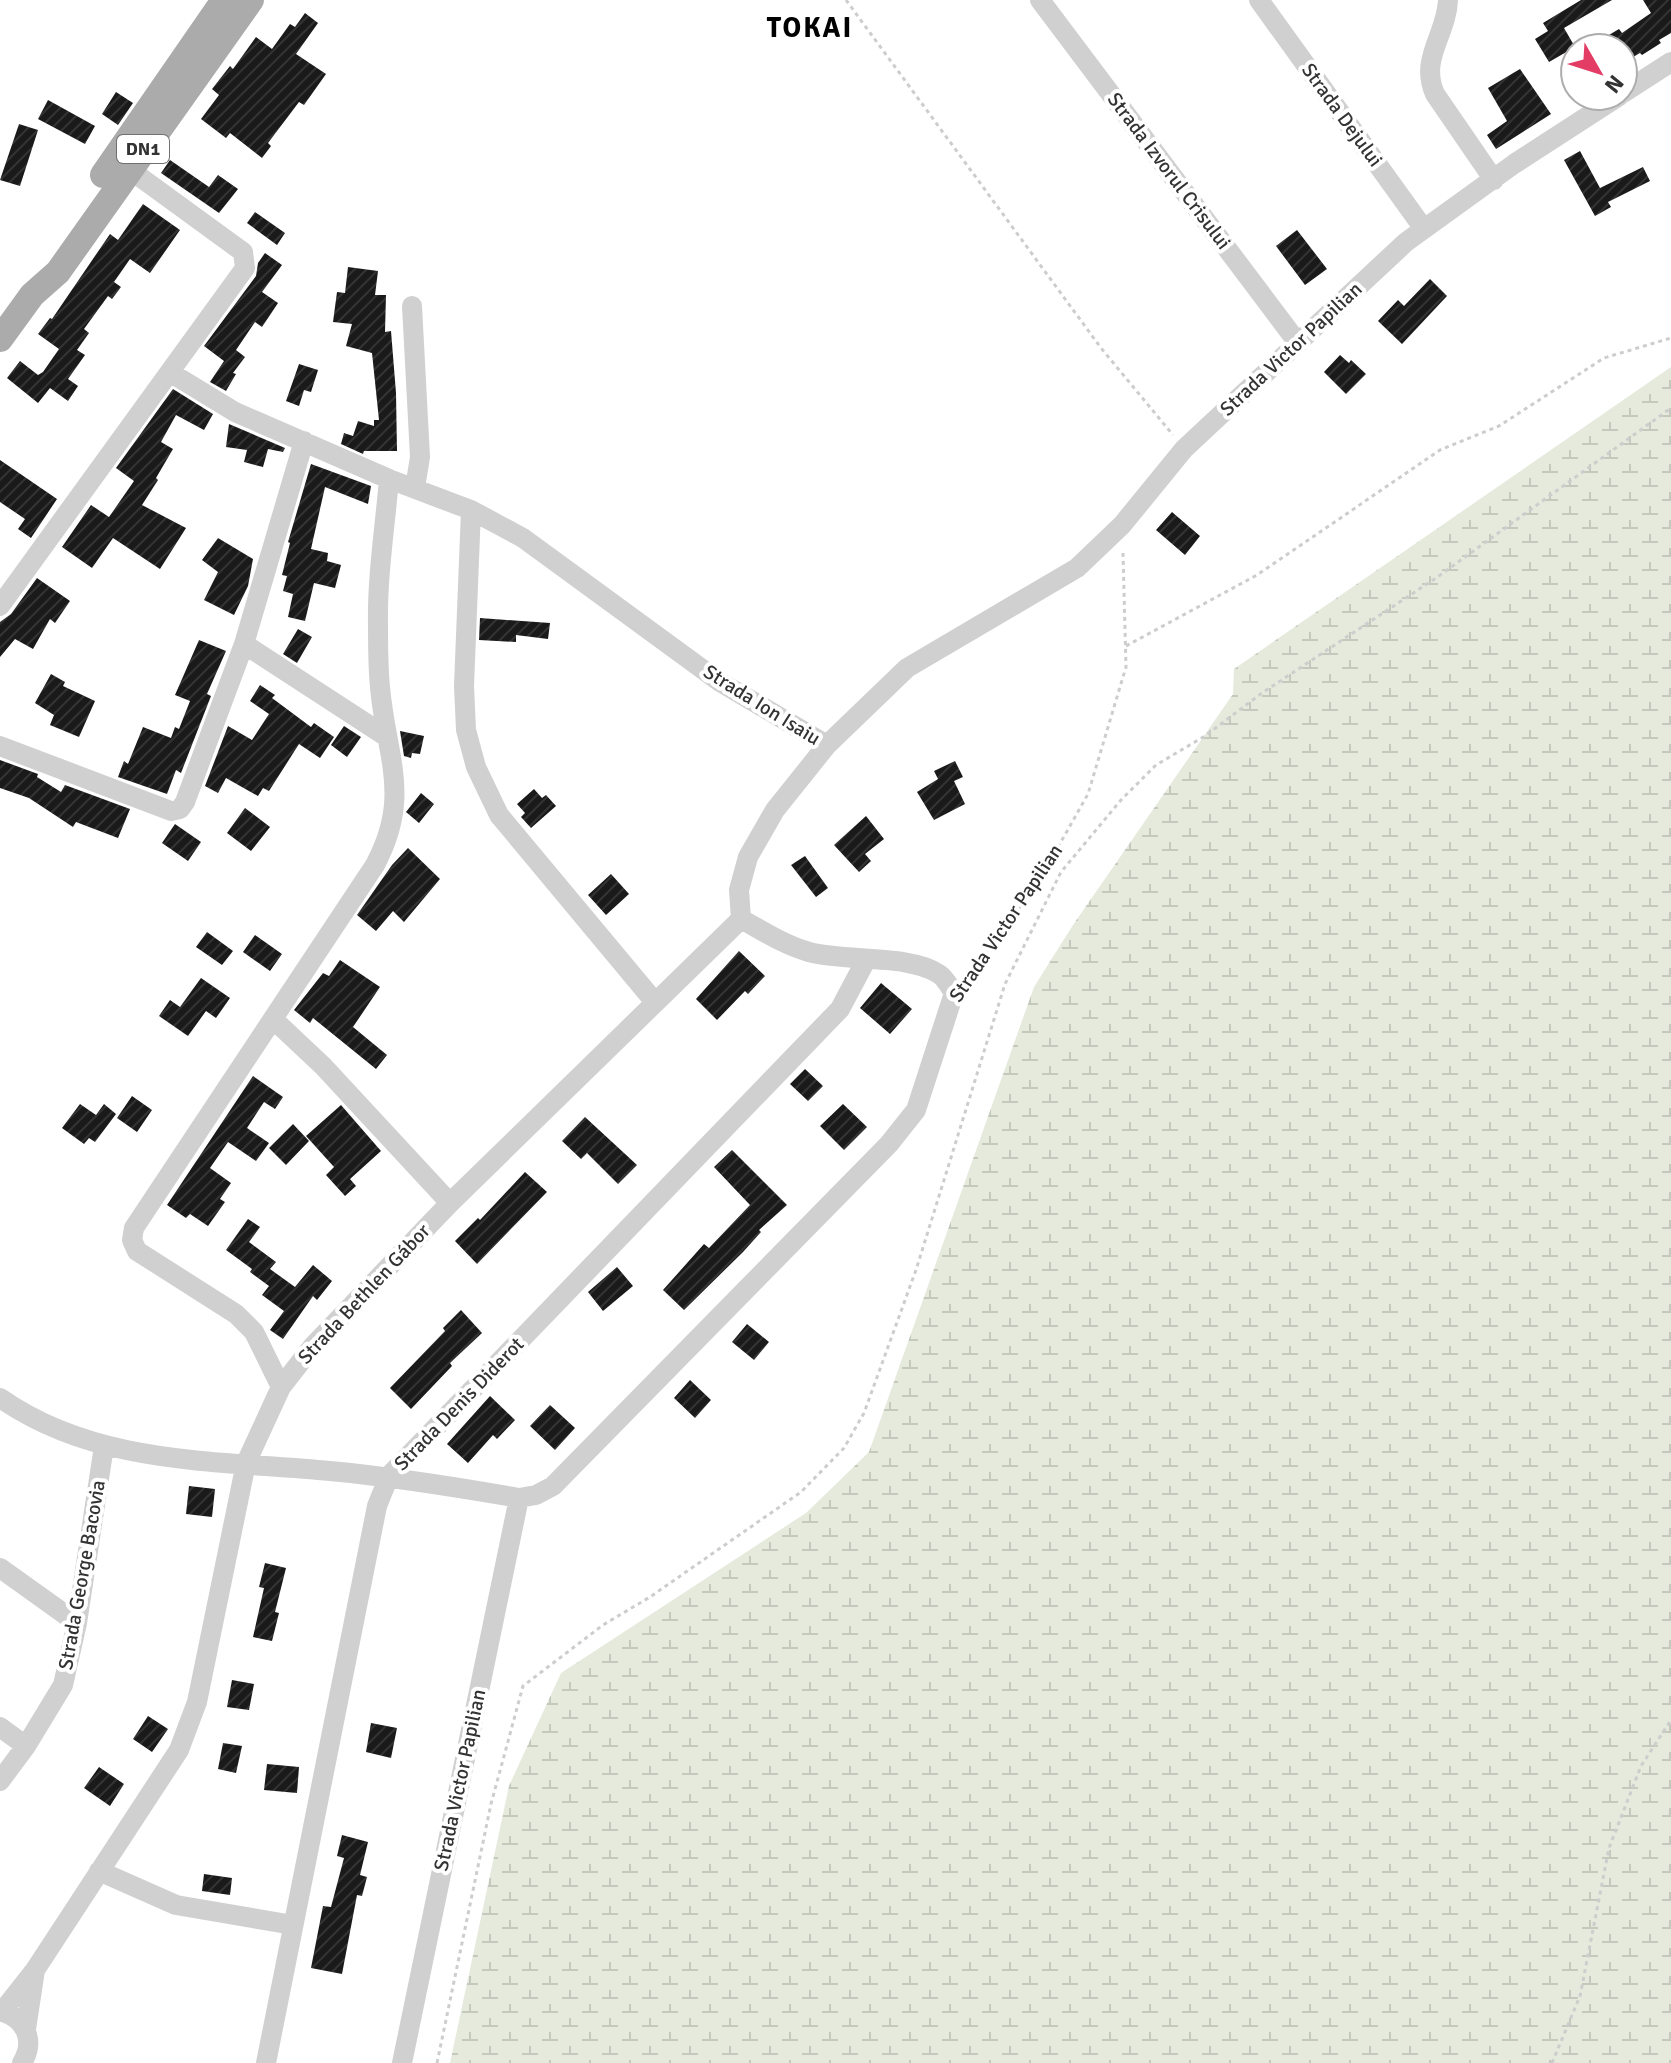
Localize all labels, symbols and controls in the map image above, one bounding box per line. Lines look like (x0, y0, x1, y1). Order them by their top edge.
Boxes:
district label: TOKAI (767, 11, 853, 45)
north arrow (1559, 32, 1639, 112)
street label: Strada Dejului (1296, 58, 1388, 172)
text: N (1599, 70, 1629, 99)
street label: Strada Izvorul Crisului (1102, 88, 1236, 254)
road number: DN1 (117, 135, 169, 163)
street label: Strada Victor Papilian (1215, 277, 1367, 421)
street label: Strada Ion Isaiu (699, 659, 825, 751)
street label: Strada Victor Papilian (944, 839, 1068, 1007)
street label: Strada Bethlen Gábor (293, 1218, 436, 1369)
street label: Strada Denis Diderot (389, 1332, 529, 1476)
street label: Strada George Bacovia (53, 1478, 111, 1672)
street label: Strada Victor Papilian (429, 1687, 491, 1873)

